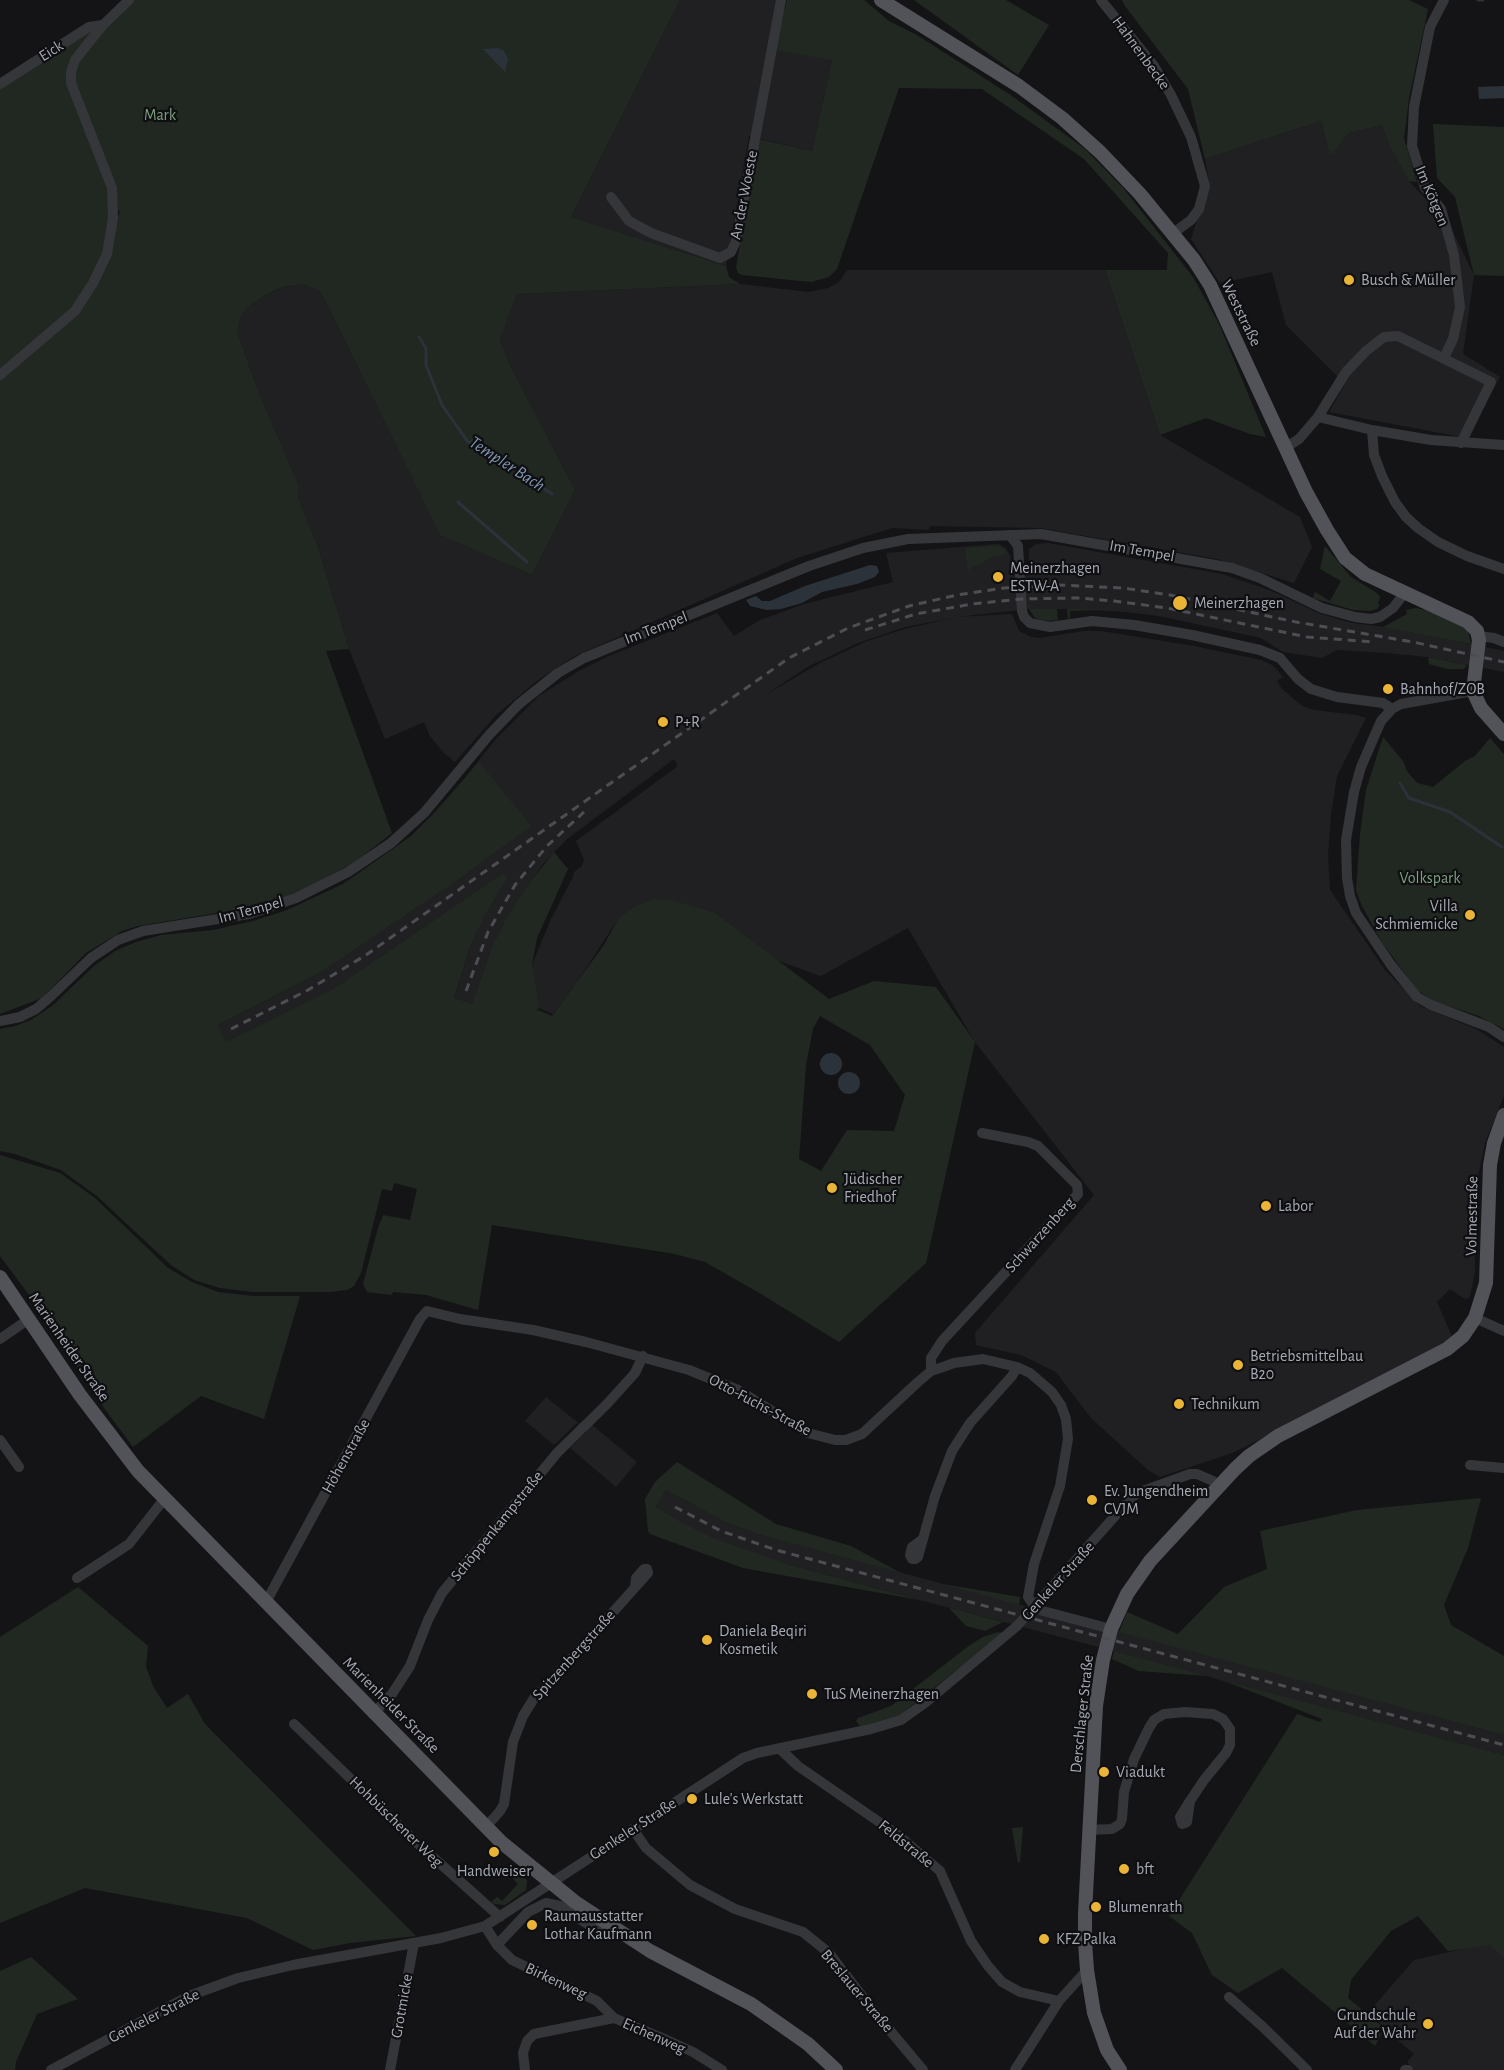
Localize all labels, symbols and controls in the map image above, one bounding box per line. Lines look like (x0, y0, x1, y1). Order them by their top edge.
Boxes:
street label: Hahnenbecke (1108, 12, 1174, 94)
street label: Eick (35, 36, 67, 66)
park label: Mark (144, 105, 176, 125)
street label: An der Woeste (726, 149, 762, 241)
street label: Im Kötgen (1411, 163, 1453, 229)
place label: Busch & Müller (1361, 270, 1455, 290)
marker: Busch & Müller (1342, 273, 1356, 287)
street label: Weststraße (1217, 277, 1265, 349)
water label: Templer Bach (465, 432, 549, 496)
street label: Im Tempel (1108, 536, 1176, 566)
place label: Meinerzhagen ESTW-A (1010, 558, 1100, 596)
marker: Meinerzhagen ESTW-A (991, 570, 1005, 584)
place label: Meinerzhagen (1194, 593, 1284, 613)
marker: Meinerzhagen (1171, 594, 1189, 612)
street label: Im Tempel (622, 607, 690, 649)
place label: Bahnhof/ZOB (1400, 679, 1485, 699)
marker: Bahnhof/ZOB (1381, 682, 1395, 696)
place label: P+R (675, 712, 700, 732)
marker: P+R (656, 715, 670, 729)
park label: Volkspark (1399, 868, 1461, 888)
street label: Im Tempel (217, 892, 285, 928)
place label: Villa Schmiemicke (1375, 896, 1458, 934)
marker: Villa Schmiemicke (1463, 908, 1477, 922)
place label: Jüdischer Friedhof (844, 1169, 902, 1207)
street label: Volmestraße (1462, 1176, 1482, 1256)
marker: Jüdischer Friedhof (825, 1181, 839, 1195)
street label: Schwarzenberg (1001, 1193, 1079, 1277)
place label: Labor (1278, 1196, 1313, 1216)
marker: Labor (1259, 1199, 1273, 1213)
street label: Marienheider Straße (24, 1289, 114, 1405)
place label: Betriebsmittelbau B20 (1250, 1346, 1363, 1384)
marker: Betriebsmittelbau B20 (1231, 1358, 1245, 1372)
street label: Otto-Fuchs-Straße (705, 1370, 815, 1440)
place label: Technikum (1191, 1394, 1260, 1414)
marker: Technikum (1172, 1397, 1186, 1411)
street label: Höhenstraße (318, 1415, 374, 1497)
street label: Schöppenkampstraße (447, 1467, 547, 1585)
place label: Ev. Jungendheim CVJM (1104, 1481, 1208, 1519)
marker: Ev. Jungendheim CVJM (1085, 1493, 1099, 1507)
street label: Genkeler Straße (1017, 1538, 1099, 1624)
street label: Spitzenbergstraße (528, 1606, 620, 1704)
place label: Daniela Beqiri Kosmetik (719, 1621, 807, 1659)
marker: Daniela Beqiri Kosmetik (700, 1633, 714, 1647)
street label: Marienheider Straße (339, 1653, 443, 1757)
street label: Derschlager Straße (1066, 1654, 1098, 1774)
place label: TuS Meinerzhagen (824, 1684, 939, 1704)
marker: TuS Meinerzhagen (805, 1687, 819, 1701)
place label: Viadukt (1116, 1762, 1165, 1782)
marker: Viadukt (1097, 1765, 1111, 1779)
street label: Hohbüschener Weg (345, 1772, 447, 1872)
place label: Lule's Werkstatt (704, 1789, 803, 1809)
marker: Lule's Werkstatt (685, 1792, 699, 1806)
street label: Genkeler Straße (586, 1794, 680, 1864)
street label: Feldstraße (874, 1816, 938, 1872)
marker: Handweiser (487, 1845, 501, 1859)
place label: bft (1136, 1859, 1154, 1879)
place label: Handweiser (457, 1861, 531, 1881)
marker: bft (1117, 1862, 1131, 1876)
place label: Blumenrath (1108, 1897, 1183, 1917)
marker: Blumenrath (1089, 1900, 1103, 1914)
place label: Raumausstatter Lothar Kaufmann (544, 1906, 652, 1944)
marker: Raumausstatter Lothar Kaufmann (525, 1918, 539, 1932)
place label: KFZ Palka (1056, 1929, 1116, 1949)
marker: KFZ Palka (1037, 1932, 1051, 1946)
street label: Breslauer Straße (817, 1945, 897, 2037)
street label: Birkenweg (522, 1958, 590, 2004)
street label: Grotmicke (387, 1973, 417, 2039)
street label: Genkeler Straße (105, 1985, 203, 2047)
place label: Grundschule Auf der Wahr (1334, 2005, 1416, 2043)
street label: Eichenweg (620, 2014, 688, 2058)
marker: Grundschule Auf der Wahr (1421, 2017, 1435, 2031)

